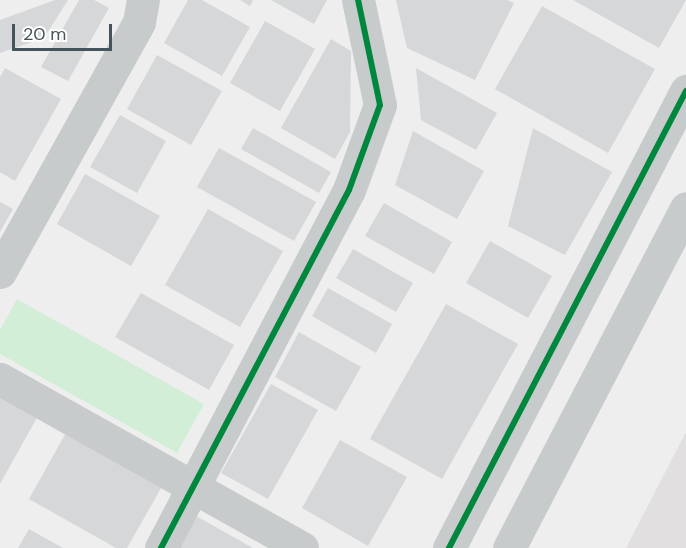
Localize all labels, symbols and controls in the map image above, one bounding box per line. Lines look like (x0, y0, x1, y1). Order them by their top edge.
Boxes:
scale bar (15, 12, 116, 50)
text: 20 m (23, 22, 66, 46)

